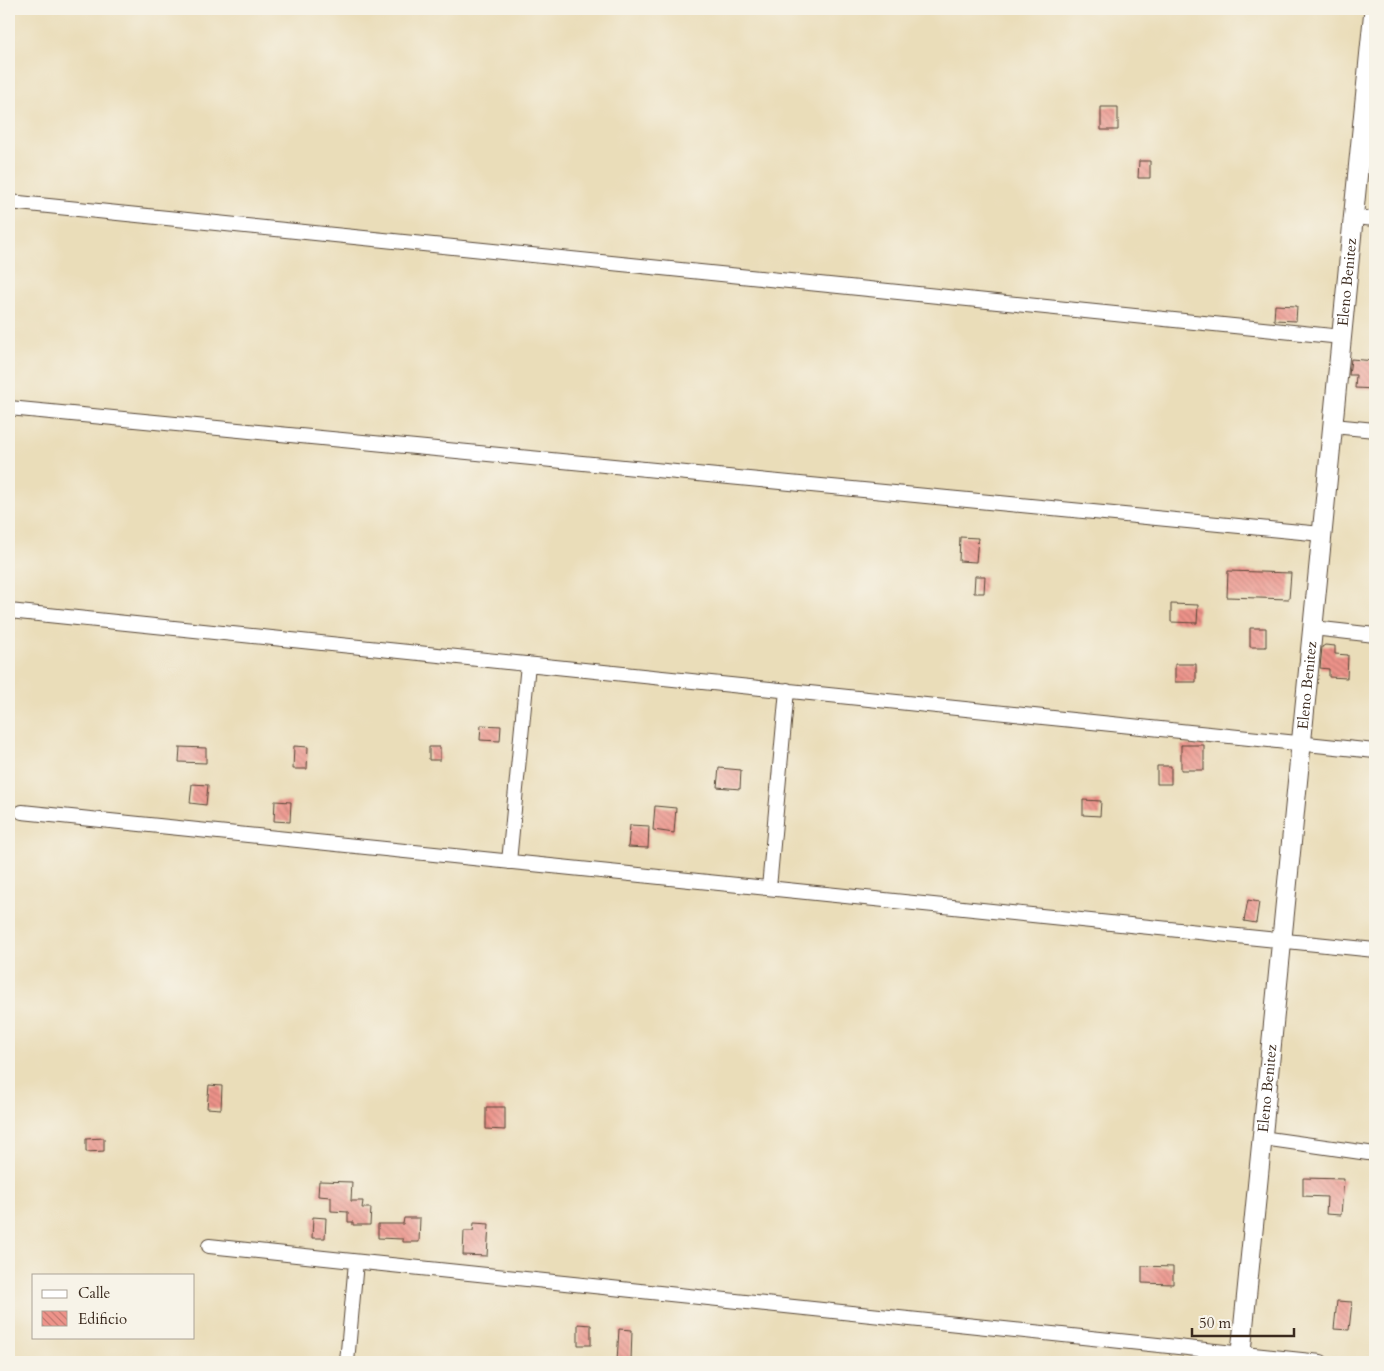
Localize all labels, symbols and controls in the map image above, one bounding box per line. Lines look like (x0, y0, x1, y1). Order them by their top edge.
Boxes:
street label: Eleno Benitez (1333, 237, 1361, 327)
street label: Eleno Benitez (1293, 640, 1321, 730)
street label: Eleno Benitez (1253, 1043, 1281, 1133)
legend (32, 1274, 195, 1338)
text: Calle (78, 1283, 111, 1303)
scale bar (1192, 1306, 1294, 1338)
text: Edificio (78, 1309, 127, 1329)
text: 50 m (1199, 1313, 1231, 1333)

